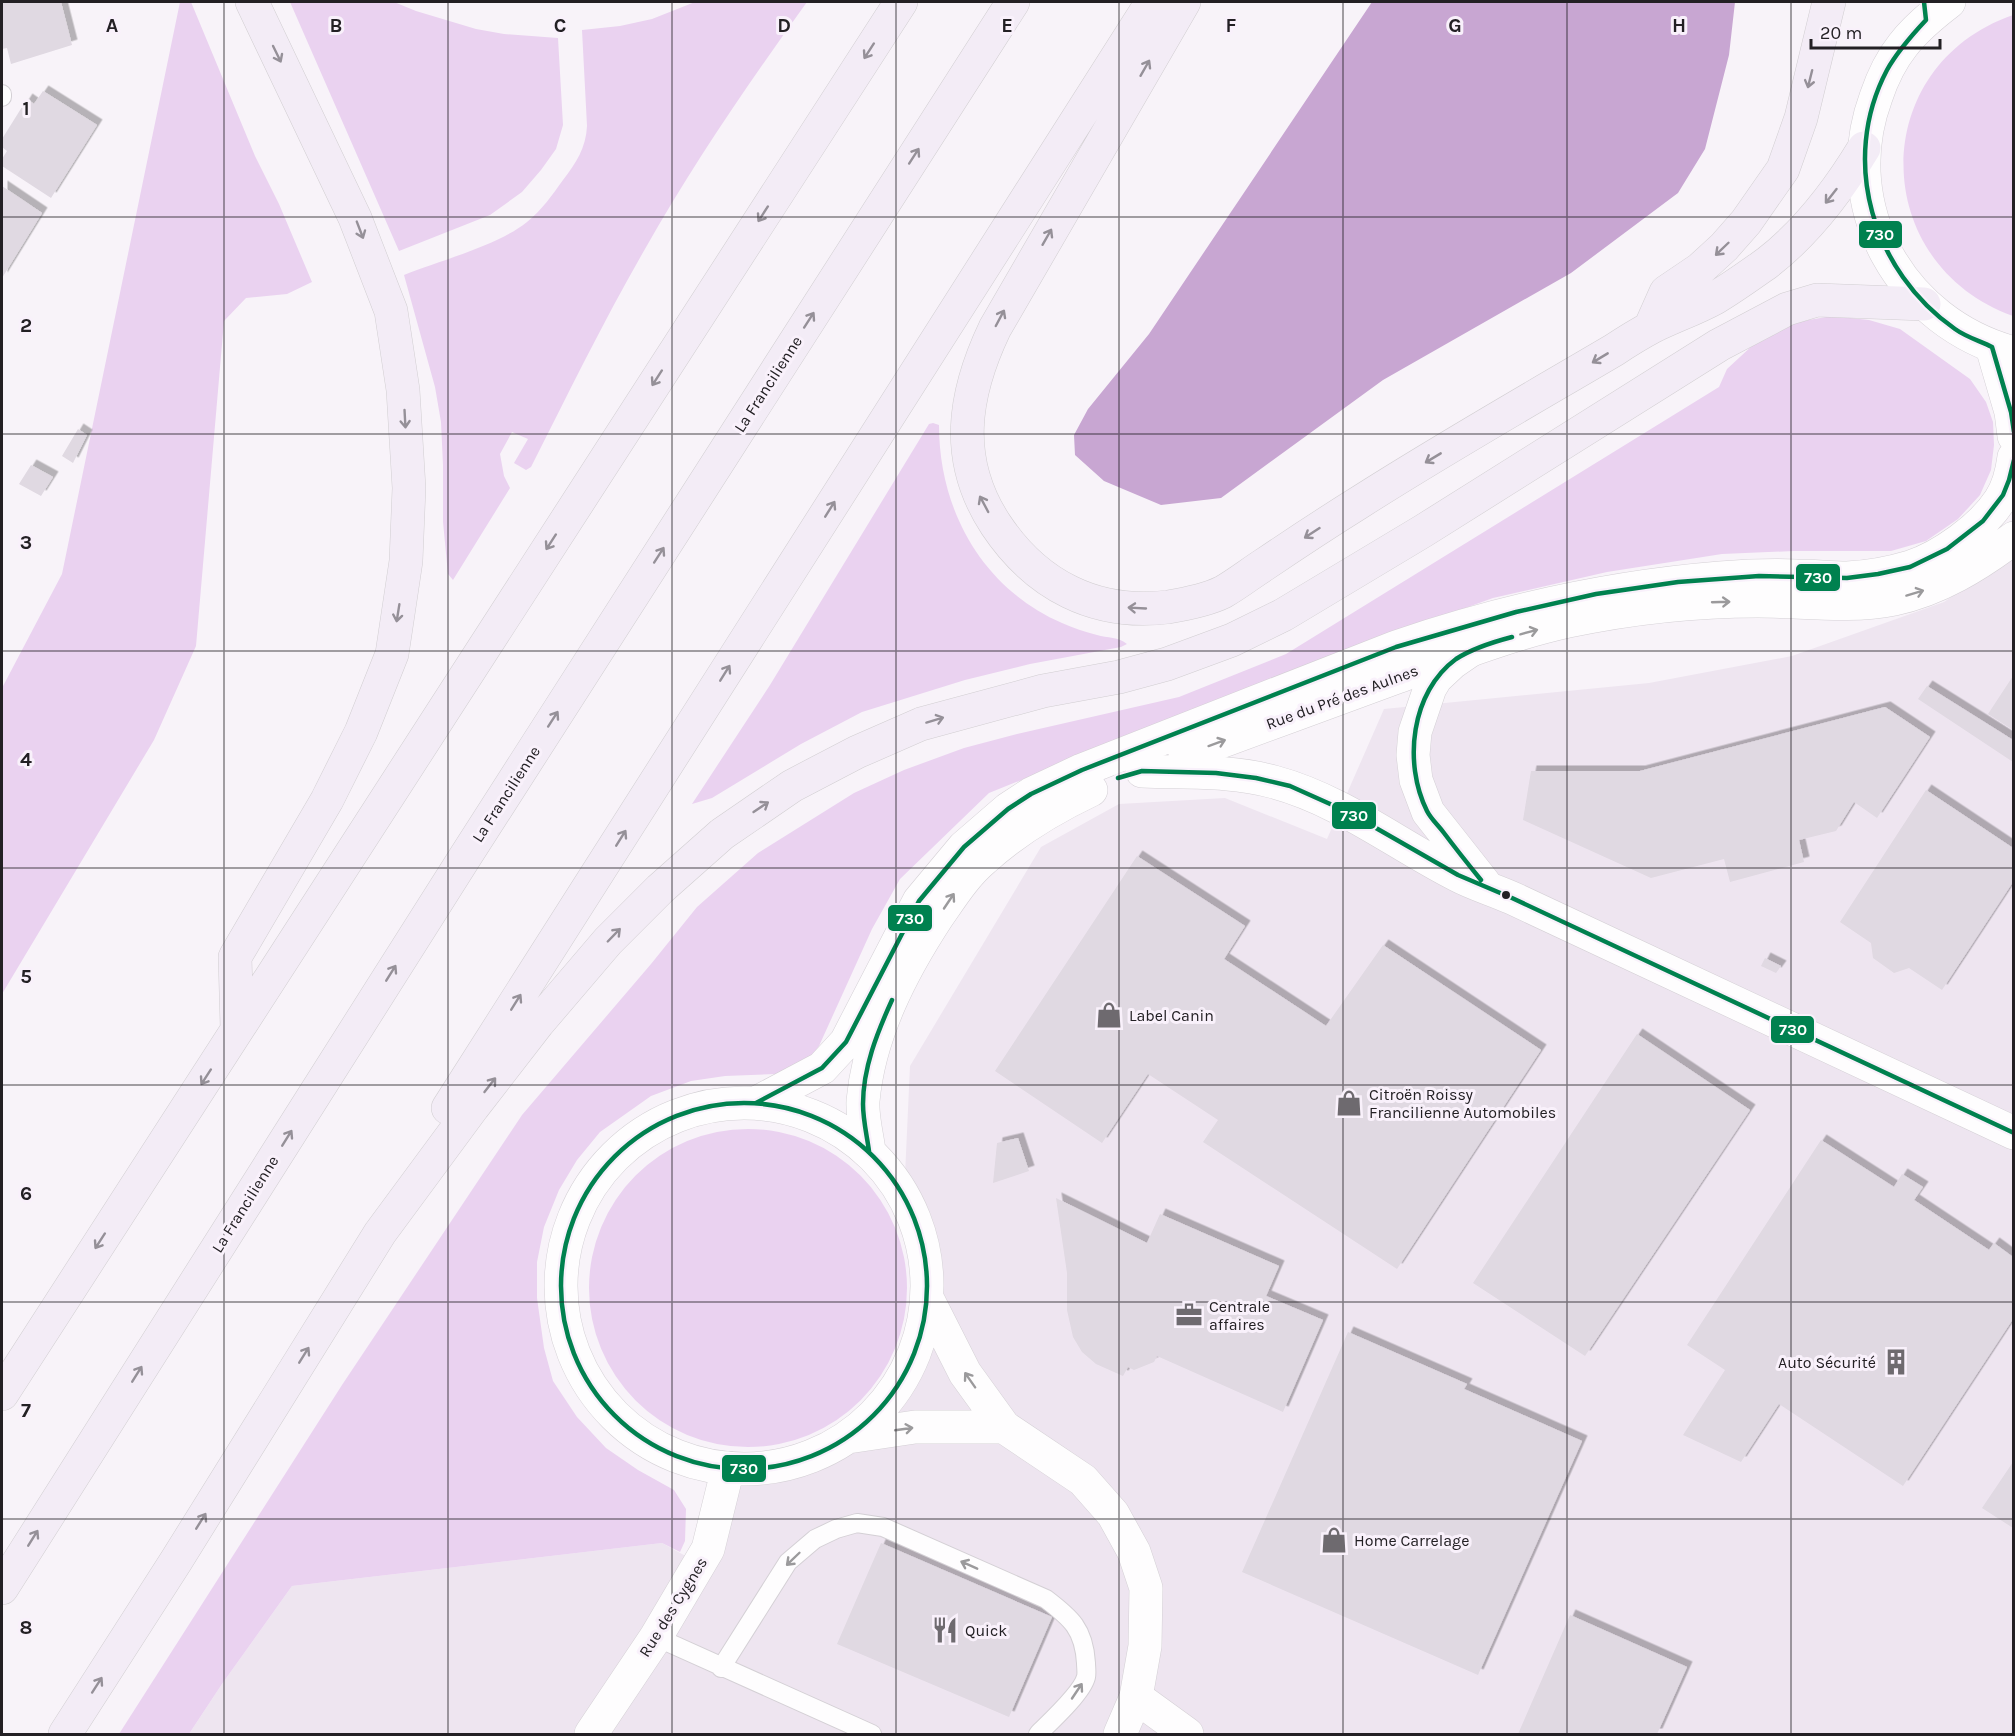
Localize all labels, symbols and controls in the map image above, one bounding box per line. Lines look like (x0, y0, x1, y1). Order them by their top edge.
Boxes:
scale bar (1811, 12, 1940, 50)
text: A (106, 14, 119, 37)
text: B (330, 14, 342, 37)
text: C (554, 14, 566, 37)
text: D (777, 14, 791, 37)
text: E (1001, 14, 1013, 37)
text: F (1226, 14, 1237, 37)
text: G (1448, 14, 1462, 37)
text: H (1672, 14, 1686, 37)
text: 20 m (1820, 22, 1862, 44)
one-way arrow (862, 42, 875, 59)
one-way arrow (272, 45, 283, 63)
one-way arrow (1139, 60, 1151, 77)
one-way arrow (1804, 69, 1816, 88)
text: 1 (22, 97, 30, 120)
one-way arrow (909, 148, 921, 165)
one-way arrow (1825, 188, 1838, 204)
one-way arrow (757, 206, 769, 222)
line badge: 730 (1858, 220, 1903, 249)
one-way arrow (356, 221, 367, 239)
text: 730 (1866, 225, 1894, 244)
one-way arrow (1041, 228, 1053, 245)
one-way arrow (1715, 241, 1730, 256)
one-way arrow (994, 310, 1006, 327)
one-way arrow (804, 312, 816, 329)
text: 2 (20, 314, 32, 337)
street label: La Francilienne (730, 332, 806, 436)
one-way arrow (1592, 352, 1609, 364)
one-way arrow (651, 369, 663, 386)
one-way arrow (399, 408, 410, 428)
one-way arrow (1425, 452, 1442, 464)
one-way arrow (978, 496, 989, 514)
one-way arrow (824, 501, 836, 517)
one-way arrow (1305, 527, 1321, 539)
text: 3 (20, 531, 32, 554)
one-way arrow (545, 533, 557, 550)
one-way arrow (653, 547, 665, 564)
line badge: 730 (1795, 563, 1841, 592)
text: 730 (1804, 568, 1832, 587)
one-way arrow (1905, 587, 1924, 598)
one-way arrow (1711, 597, 1731, 608)
one-way arrow (1128, 602, 1148, 613)
one-way arrow (392, 603, 403, 622)
one-way arrow (1519, 626, 1538, 637)
street label: Rue du Pré des Aulnes (1263, 661, 1421, 733)
one-way arrow (720, 665, 732, 682)
one-way arrow (548, 711, 560, 728)
one-way arrow (925, 714, 944, 725)
one-way arrow (1207, 737, 1226, 748)
street label: La Francilienne (468, 742, 544, 846)
text: 4 (20, 748, 32, 771)
one-way arrow (752, 801, 769, 813)
line badge: 730 (1331, 801, 1377, 830)
text: 730 (1340, 806, 1368, 825)
one-way arrow (614, 829, 627, 846)
unlabelled marker (1500, 889, 1512, 901)
one-way arrow (943, 893, 955, 910)
line badge: 730 (887, 904, 933, 932)
text: 730 (896, 909, 924, 928)
one-way arrow (607, 928, 622, 943)
text: 5 (20, 965, 32, 988)
one-way arrow (385, 965, 398, 982)
one-way arrow (510, 994, 522, 1011)
shop icon: Label Canin (1094, 1000, 1124, 1030)
place label: Label Canin (1129, 1006, 1214, 1025)
line badge: 730 (1770, 1015, 1815, 1044)
text: 730 (1779, 1020, 1807, 1039)
one-way arrow (199, 1068, 211, 1085)
one-way arrow (483, 1077, 496, 1093)
place label: Citroën Roissy Francilienne Automobiles (1369, 1085, 1556, 1122)
shop icon: Citroën Roissy Francilienne Automobiles (1334, 1088, 1364, 1118)
one-way arrow (281, 1130, 293, 1147)
street label: La Francilienne (208, 1152, 282, 1256)
text: 6 (20, 1182, 32, 1205)
one-way arrow (94, 1232, 106, 1249)
place label: Centrale affaires (1209, 1297, 1270, 1334)
office icon: Centrale affaires (1174, 1300, 1204, 1330)
one-way arrow (299, 1347, 311, 1364)
building icon: Auto Sécurité (1881, 1347, 1911, 1377)
place label: Auto Sécurité (1778, 1353, 1876, 1372)
one-way arrow (132, 1366, 144, 1383)
one-way arrow (964, 1372, 976, 1388)
text: 7 (21, 1399, 31, 1422)
one-way arrow (894, 1423, 914, 1434)
line badge: 730 (721, 1454, 767, 1483)
text: 730 (730, 1459, 758, 1478)
one-way arrow (196, 1513, 208, 1530)
shop icon: Home Carrelage (1319, 1525, 1349, 1555)
one-way arrow (27, 1530, 39, 1547)
place label: Home Carrelage (1354, 1531, 1469, 1550)
one-way arrow (786, 1551, 801, 1566)
street label: Rue des Cygnes (635, 1554, 711, 1660)
one-way arrow (960, 1558, 978, 1569)
restaurant icon: Quick (930, 1615, 960, 1645)
text: 8 (20, 1616, 32, 1639)
place label: Quick (965, 1621, 1007, 1640)
one-way arrow (91, 1677, 103, 1694)
one-way arrow (1071, 1684, 1083, 1700)

